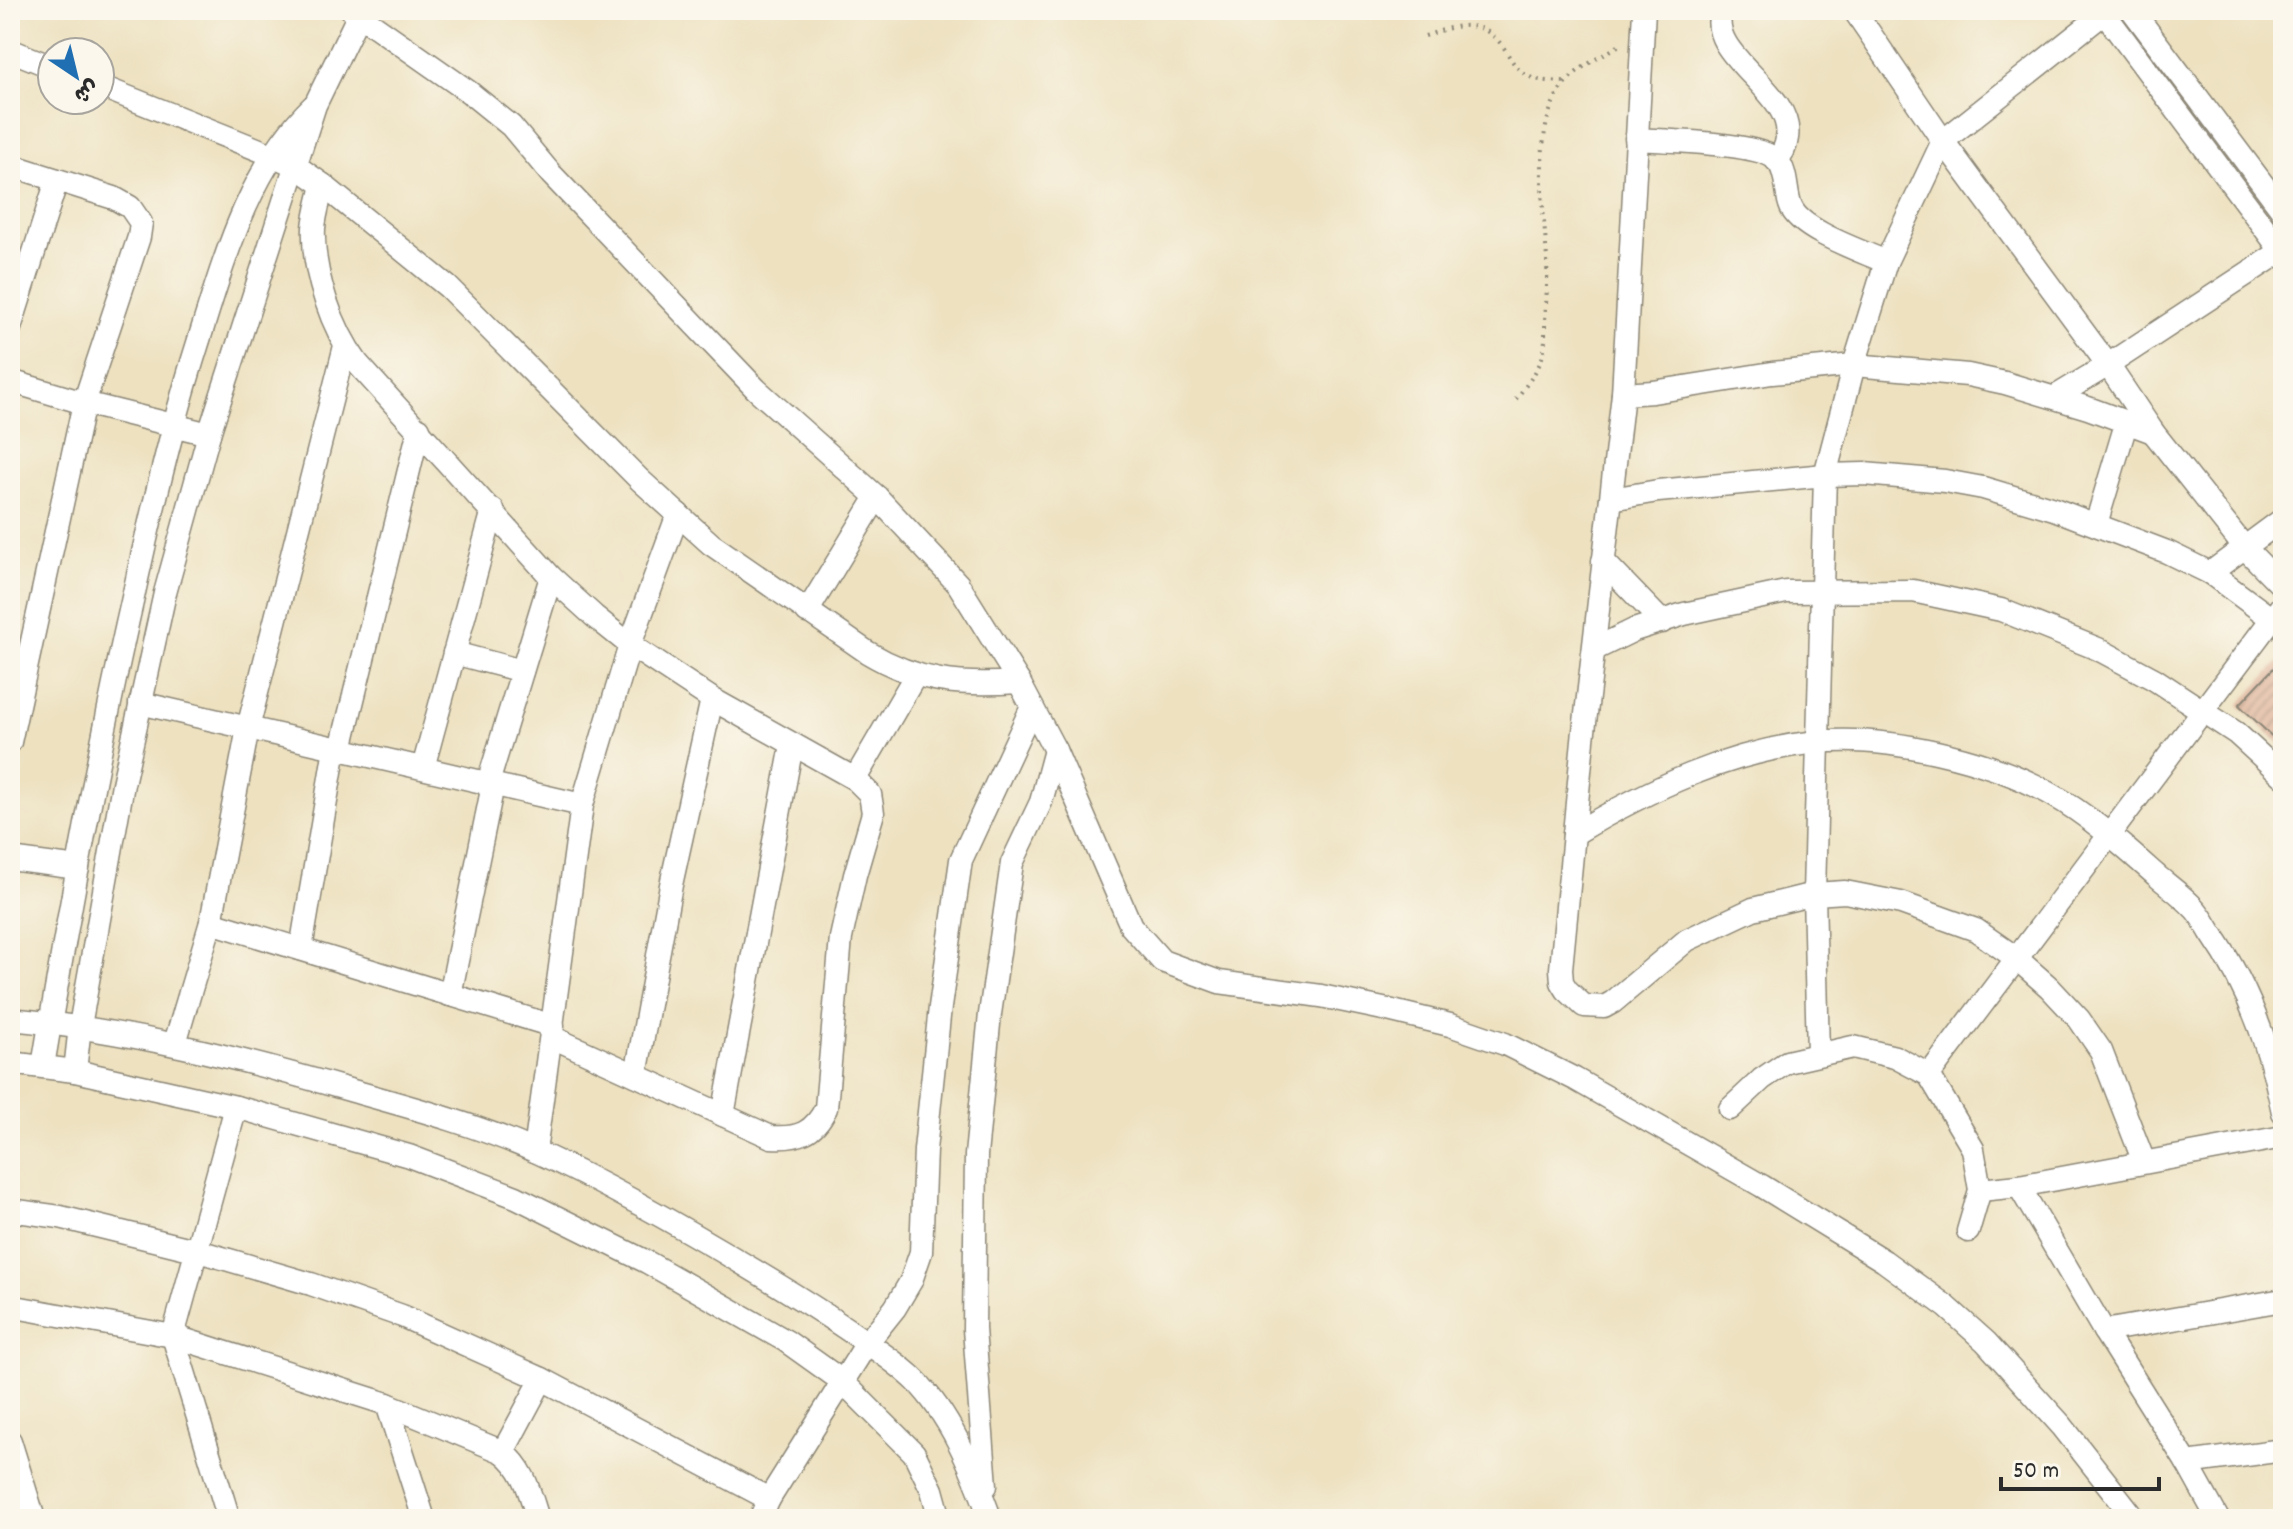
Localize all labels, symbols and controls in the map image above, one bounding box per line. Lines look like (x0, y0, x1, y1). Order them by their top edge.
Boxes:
north arrow (36, 36, 116, 116)
text: ش (67, 70, 104, 109)
scale bar (2001, 1441, 2159, 1491)
text: 50 m (2013, 1455, 2059, 1489)

